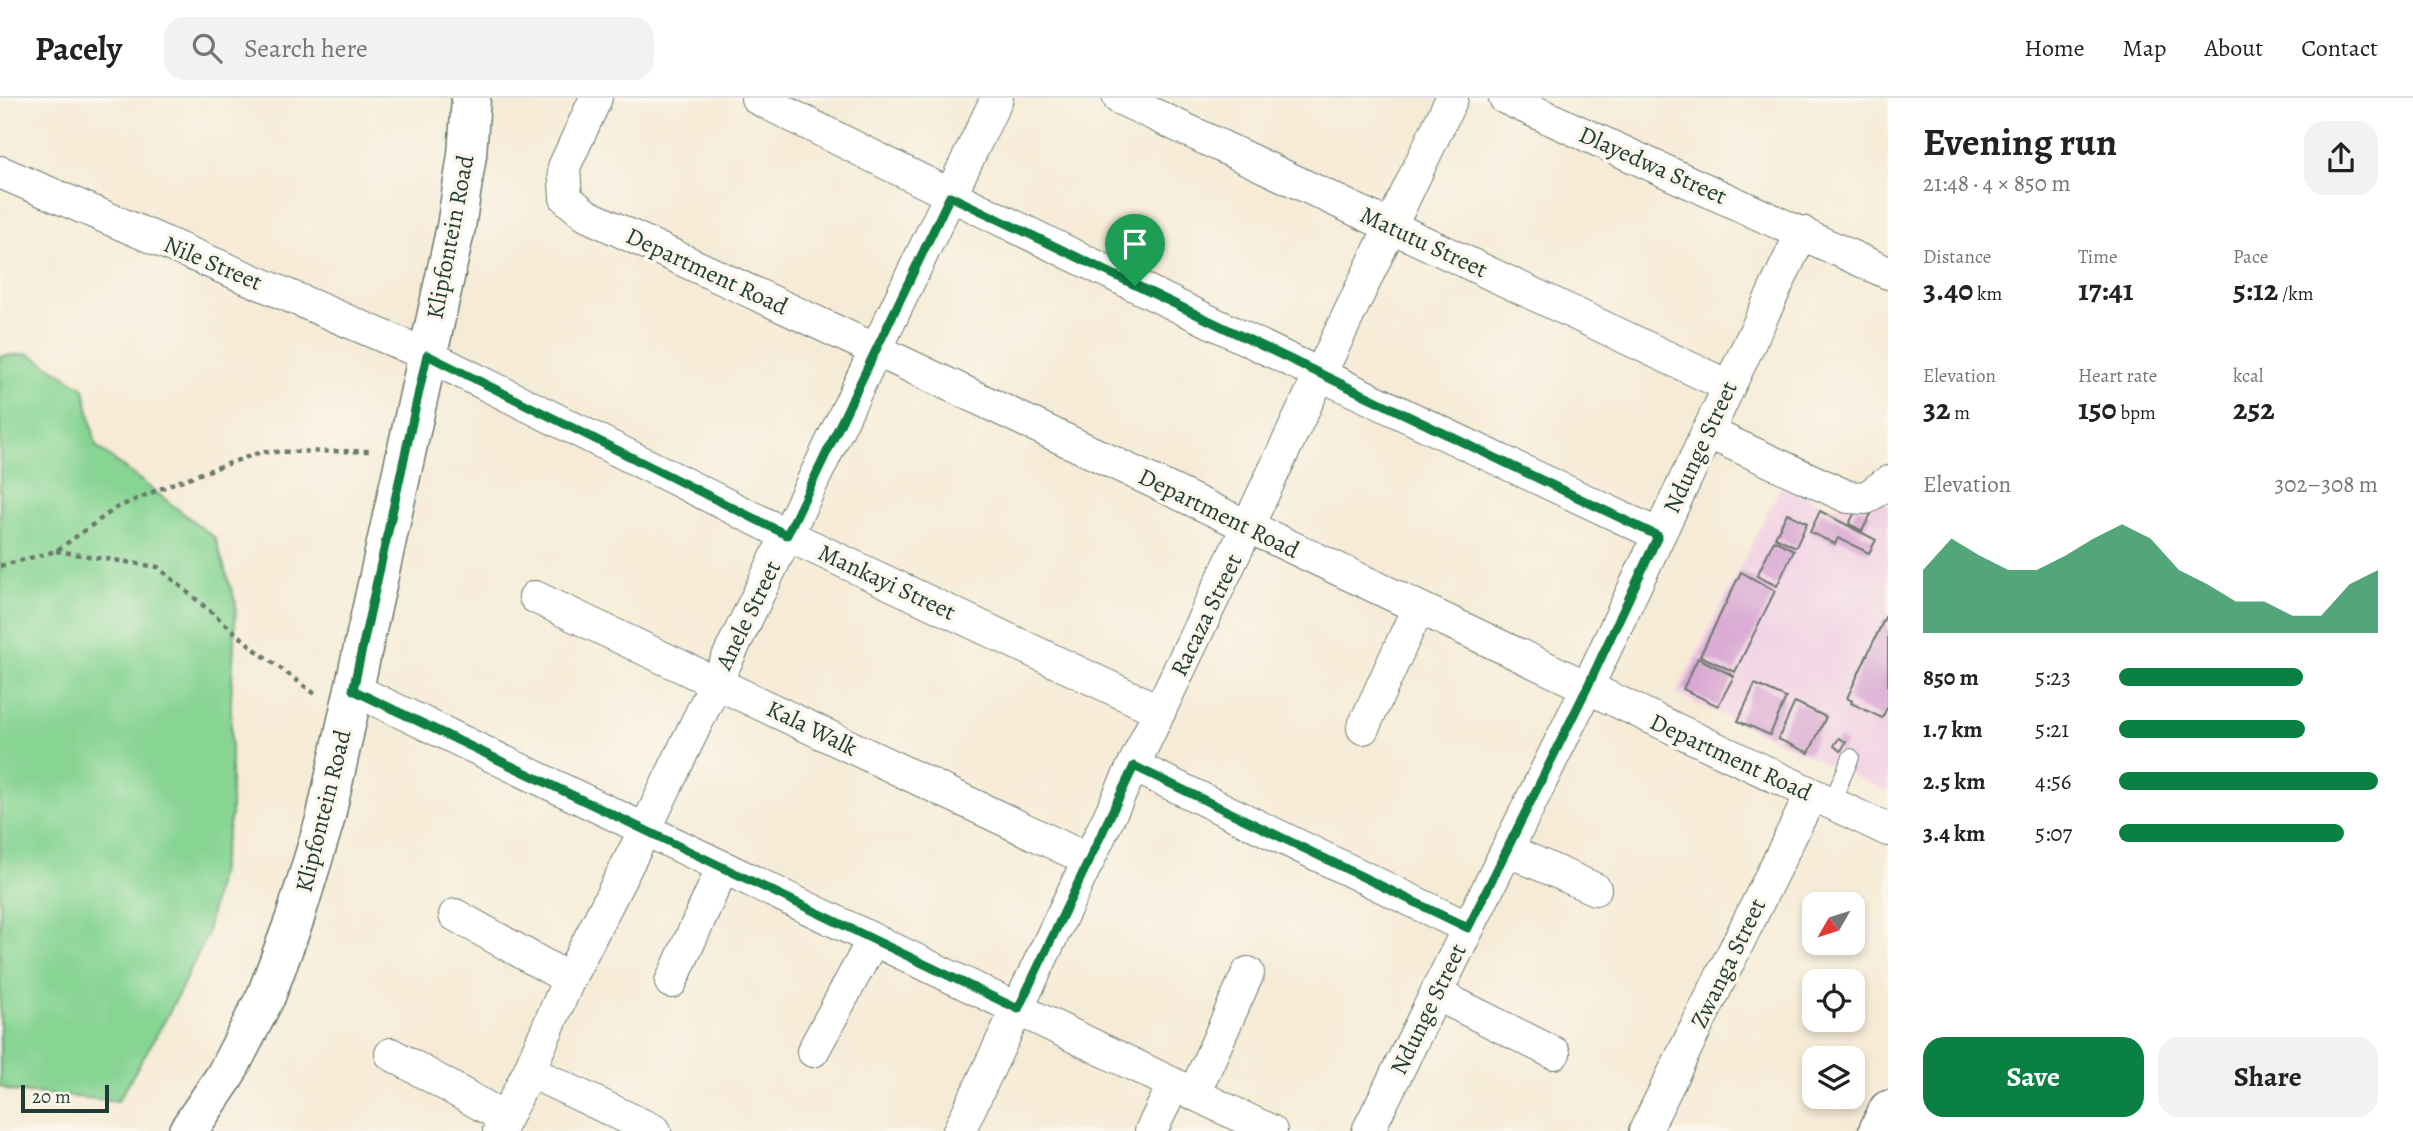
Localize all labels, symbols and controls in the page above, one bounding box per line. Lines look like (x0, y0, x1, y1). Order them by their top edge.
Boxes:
search box (164, 17, 654, 80)
text: Pacely (35, 26, 122, 71)
icon: search (188, 29, 226, 67)
text: Search here (244, 31, 368, 66)
text: Home (2024, 32, 2085, 64)
text: Map (2123, 32, 2167, 64)
text: About (2205, 32, 2263, 64)
text: Contact (2301, 32, 2378, 64)
text: Evening run (1923, 116, 2117, 168)
street label: Dlayedwa Street (1574, 118, 1732, 212)
button: share (2304, 121, 2378, 195)
street label: Klipfontein Road (418, 152, 482, 322)
text: 21:48 · 4 × 850 m (1923, 168, 2071, 199)
street label: Matutu Street (1355, 199, 1493, 285)
pin (1105, 214, 1165, 286)
street label: Department Road (621, 219, 793, 323)
icon: arrive (1116, 225, 1154, 263)
street label: Nile Street (159, 228, 267, 298)
text: Distance (1923, 244, 1991, 270)
text: Time (2078, 244, 2117, 270)
text: Pace (2233, 244, 2268, 270)
text: 3.40 (1923, 270, 1973, 310)
text: 17:41 (2078, 270, 2134, 310)
text: 5:12 (2233, 270, 2278, 310)
text: km (1973, 281, 2002, 307)
text: /km (2278, 281, 2313, 307)
text: Elevation (1923, 363, 1996, 389)
text: Heart rate (2078, 363, 2157, 389)
text: kcal (2233, 363, 2263, 389)
street label: Ndunge Street (1655, 376, 1745, 518)
text: 32 (1923, 389, 1950, 429)
text: 150 (2078, 389, 2117, 429)
text: 252 (2233, 389, 2275, 429)
text: m (1950, 400, 1970, 426)
text: bpm (2117, 400, 2156, 426)
street label: Department Road (1133, 460, 1305, 566)
text: Elevation (1923, 469, 2011, 500)
text: 302–308 m (2275, 469, 2378, 500)
street label: Mankayi Street (813, 536, 961, 628)
street label: Racaza Street (1163, 548, 1249, 682)
street label: Anele Street (707, 555, 788, 676)
text: 850 m (1923, 662, 1979, 693)
text: 5:23 (2035, 662, 2071, 693)
street label: Kala Walk (761, 692, 863, 764)
street label: Department Road (1645, 705, 1817, 809)
text: 1.7 km (1923, 714, 1983, 745)
text: 5:21 (2035, 714, 2069, 745)
street label: Klipfontein Road (287, 726, 359, 896)
text: 2.5 km (1923, 766, 1985, 797)
text: 4:56 (2035, 766, 2071, 797)
text: 3.4 km (1923, 818, 1985, 849)
text: 5:07 (2035, 818, 2072, 849)
north arrow (1802, 892, 1866, 956)
map controls (1802, 892, 1865, 1109)
street label: Zwanga Street (1683, 893, 1773, 1033)
street label: Ndunge Street (1382, 938, 1474, 1080)
button: locate (1802, 969, 1865, 1032)
button: Save (1923, 1037, 2144, 1117)
button: Share (2158, 1037, 2378, 1117)
button: layers (1802, 1046, 1865, 1109)
scale bar (21, 1082, 108, 1114)
text: 20 m (32, 1084, 71, 1110)

